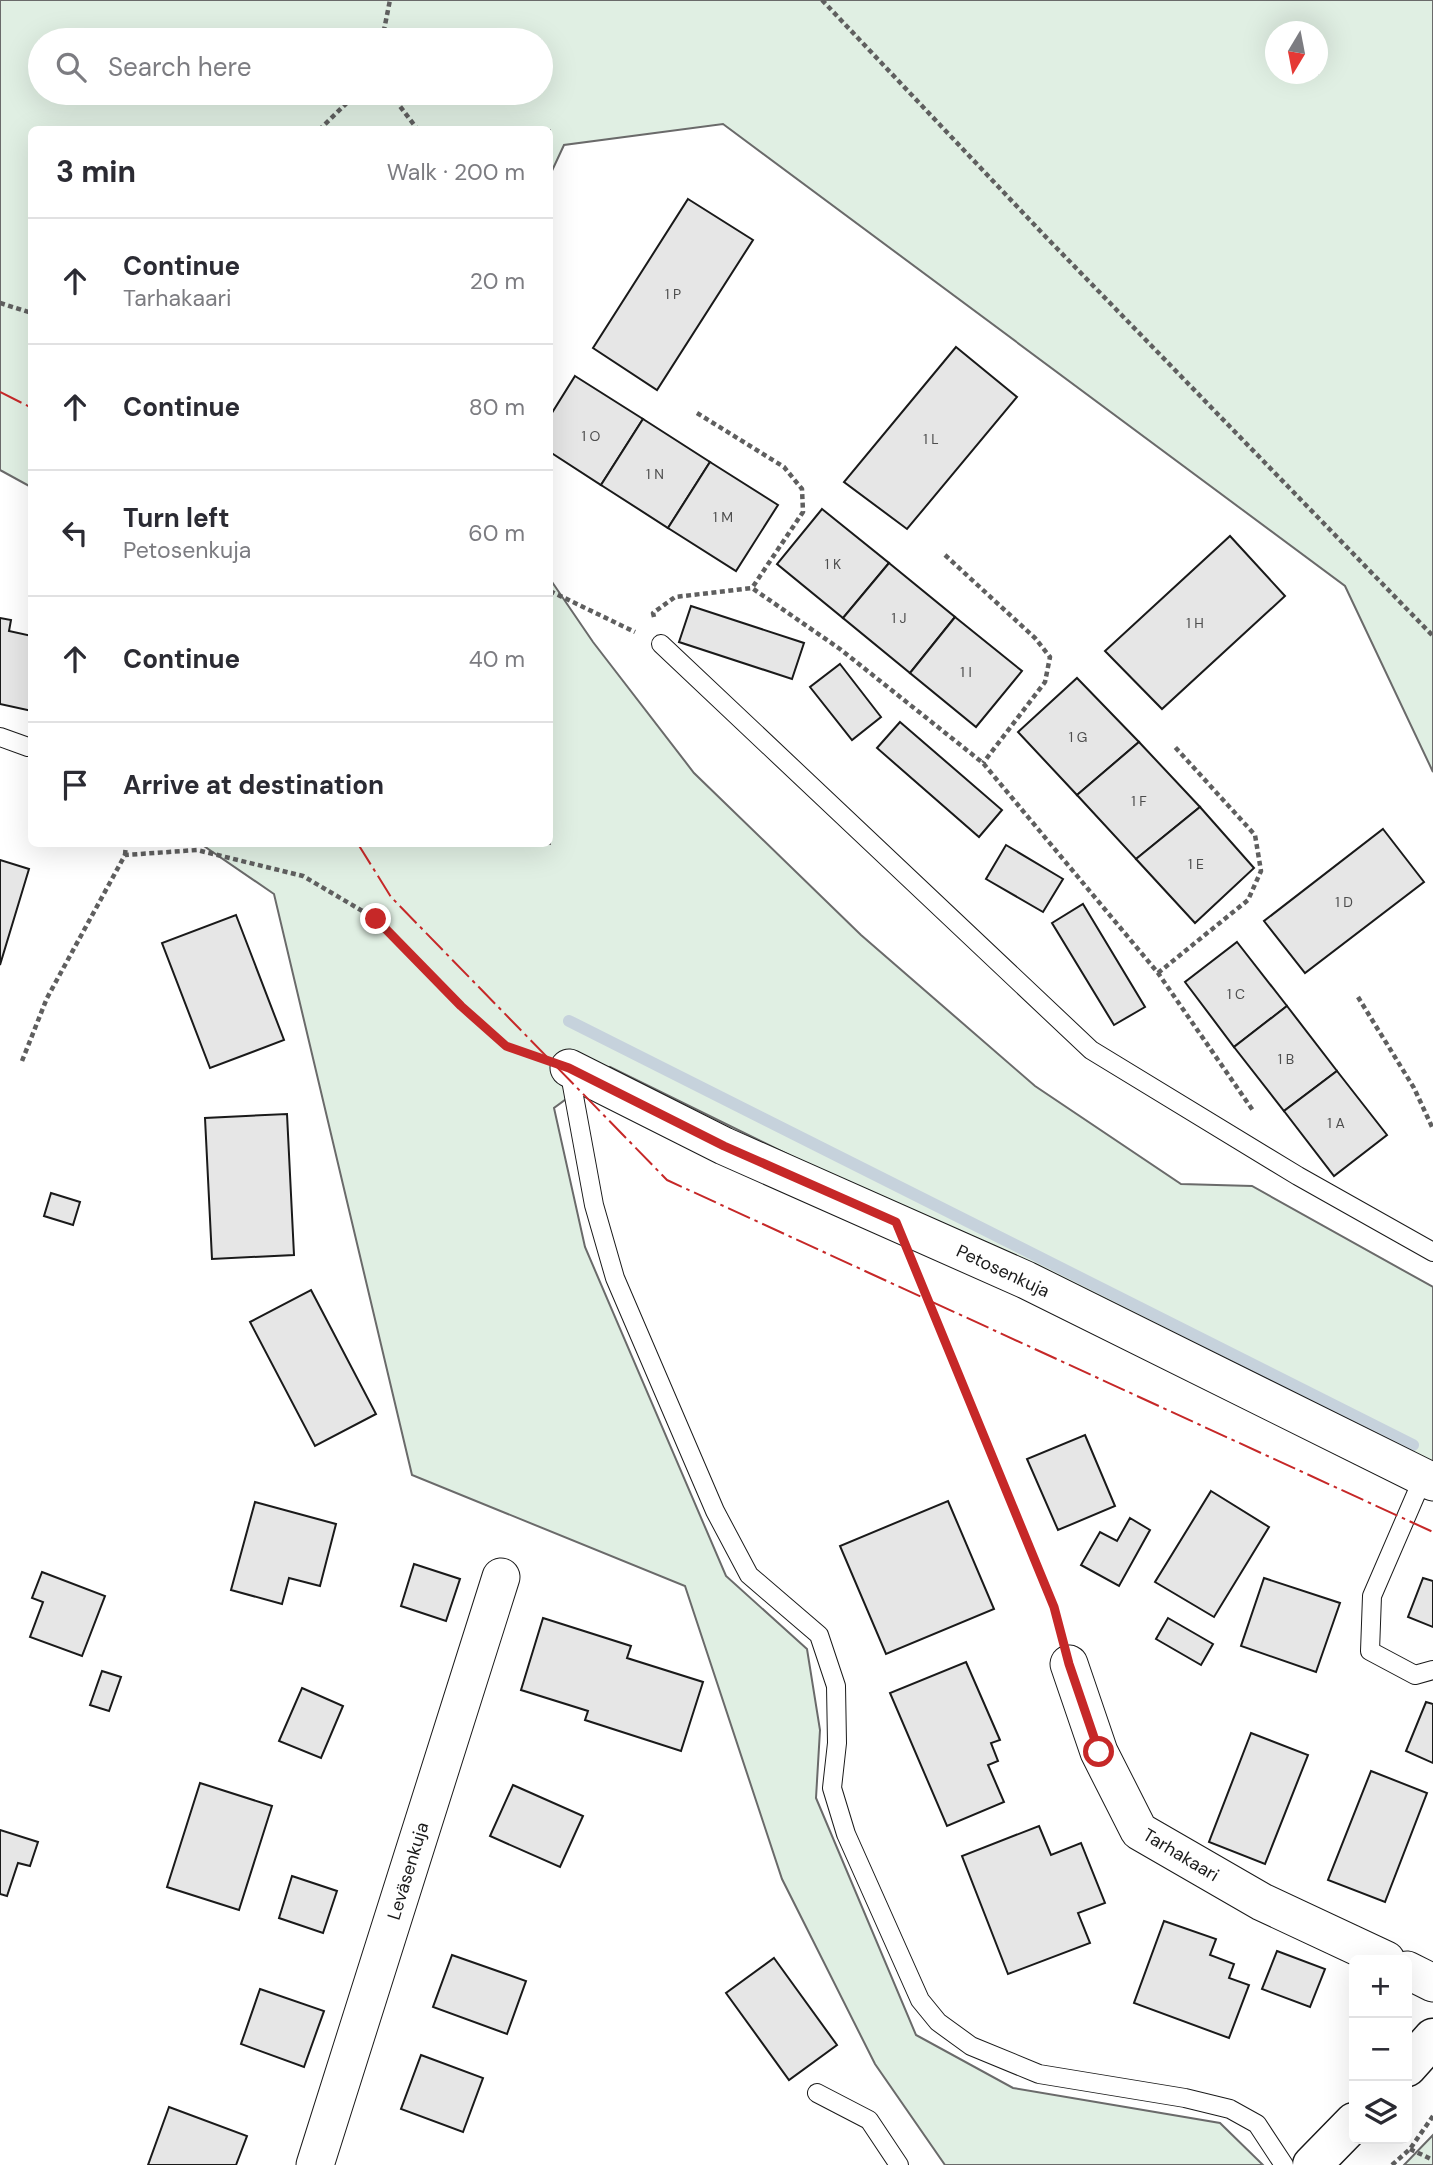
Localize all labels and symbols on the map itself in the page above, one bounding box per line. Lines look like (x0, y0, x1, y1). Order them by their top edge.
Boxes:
north arrow (1265, 21, 1328, 84)
house number: 1 P (665, 285, 681, 303)
house number: 1 O (582, 427, 601, 445)
house number: 1 L (923, 430, 939, 448)
house number: 1 N (646, 465, 664, 483)
house number: 1 M (713, 508, 733, 526)
house number: 1 K (825, 555, 841, 573)
house number: 1 J (891, 609, 907, 627)
house number: 1 H (1186, 614, 1204, 632)
house number: 1 I (960, 663, 972, 681)
house number: 1 G (1069, 728, 1087, 746)
house number: 1 F (1131, 792, 1147, 810)
house number: 1 E (1188, 855, 1204, 873)
house number: 1 D (1335, 893, 1353, 911)
route end (360, 903, 391, 934)
house number: 1 C (1227, 985, 1245, 1003)
house number: 1 B (1278, 1050, 1294, 1068)
house number: 1 A (1327, 1114, 1345, 1132)
street label: Petosenkuja (952, 1239, 1054, 1303)
route start (1083, 1736, 1114, 1767)
street label: Leväsenkuja (382, 1819, 434, 1923)
street label: Tarhakaari (1138, 1823, 1224, 1887)

